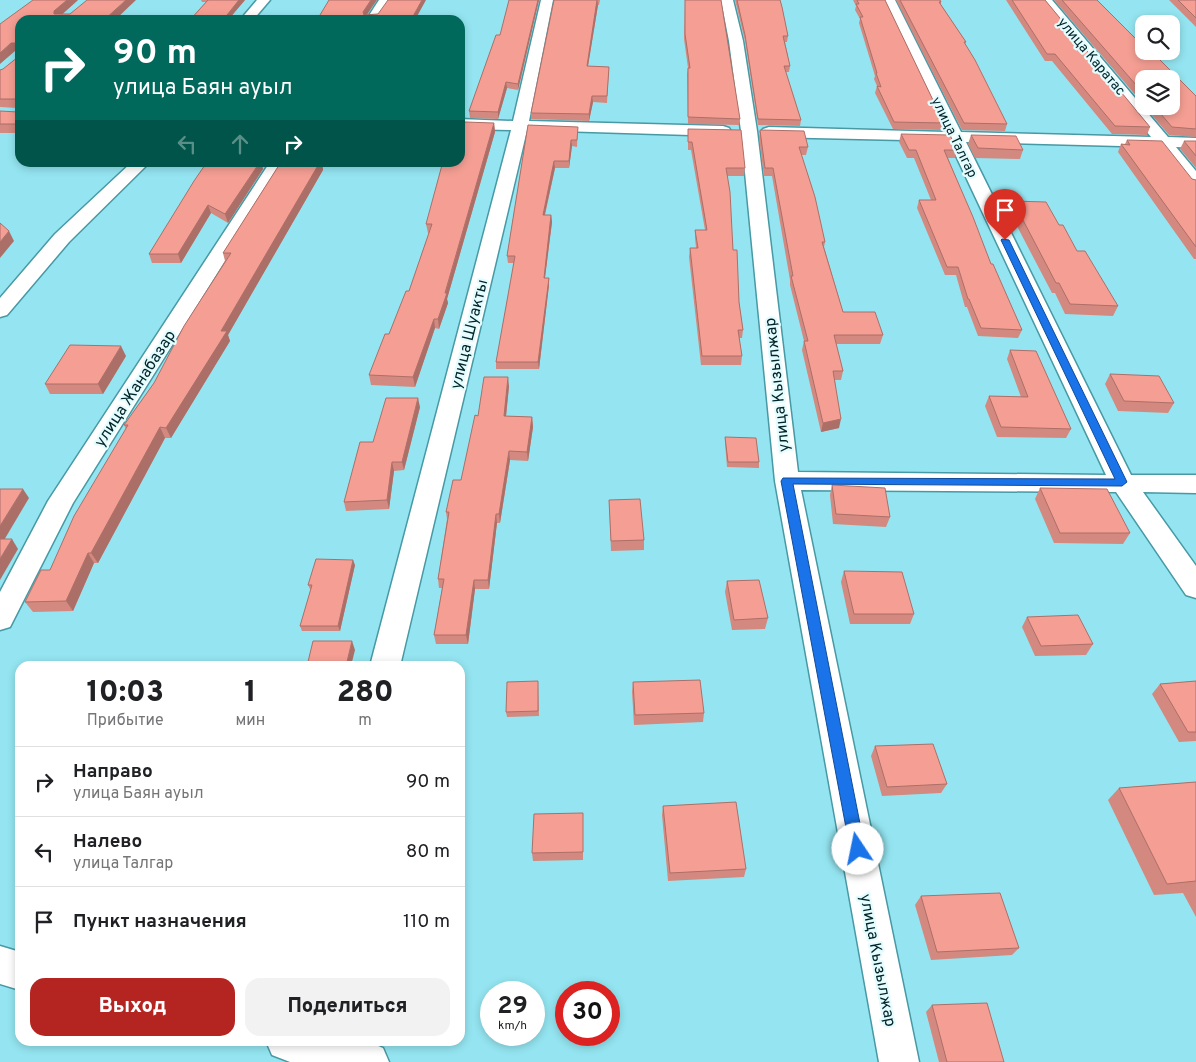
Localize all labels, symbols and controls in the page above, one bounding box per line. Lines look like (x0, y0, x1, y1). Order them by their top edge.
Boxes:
street label: улица Каратас (1053, 15, 1128, 99)
map controls (1135, 15, 1180, 115)
button: search (1135, 15, 1180, 60)
text: 90 m (113, 32, 197, 76)
icon: right (30, 35, 95, 100)
button: layers (1135, 70, 1180, 115)
text: улица Баян ауыл (113, 75, 292, 102)
street label: улица Талгар (927, 94, 981, 181)
icon: left (173, 130, 201, 158)
icon: ahead (226, 130, 254, 158)
icon: right (279, 130, 307, 158)
pin (984, 189, 1026, 240)
icon: arrive (991, 196, 1019, 224)
street label: улица Шуакты (447, 277, 493, 391)
street label: улица Кызылжар (761, 317, 795, 453)
street label: улица Жанабазар (90, 327, 181, 451)
text: 10:03 (86, 675, 164, 712)
text: 1 (244, 675, 257, 712)
text: 280 (337, 675, 394, 712)
text: Прибытие (87, 711, 164, 731)
text: мин (235, 711, 265, 731)
text: m (358, 711, 372, 731)
text: Направо (73, 760, 153, 784)
icon: right (30, 768, 58, 796)
text: 90 m (406, 770, 450, 794)
text: улица Баян ауыл (73, 784, 204, 804)
position arrow (831, 822, 883, 874)
text: Налево (73, 830, 142, 854)
icon: left (30, 838, 58, 866)
text: 80 m (406, 840, 450, 864)
text: улица Талгар (73, 854, 173, 874)
street label: улица Кызылжар (854, 892, 900, 1029)
icon: arrive (30, 908, 58, 936)
text: Пункт назначения (73, 910, 247, 934)
text: 110 m (403, 910, 450, 934)
button: Выход (30, 978, 235, 1036)
button: Поделиться (245, 978, 450, 1036)
speed limit sign: 30 (555, 981, 620, 1046)
text: 29 (497, 991, 528, 1023)
text: km/h (498, 1018, 527, 1034)

